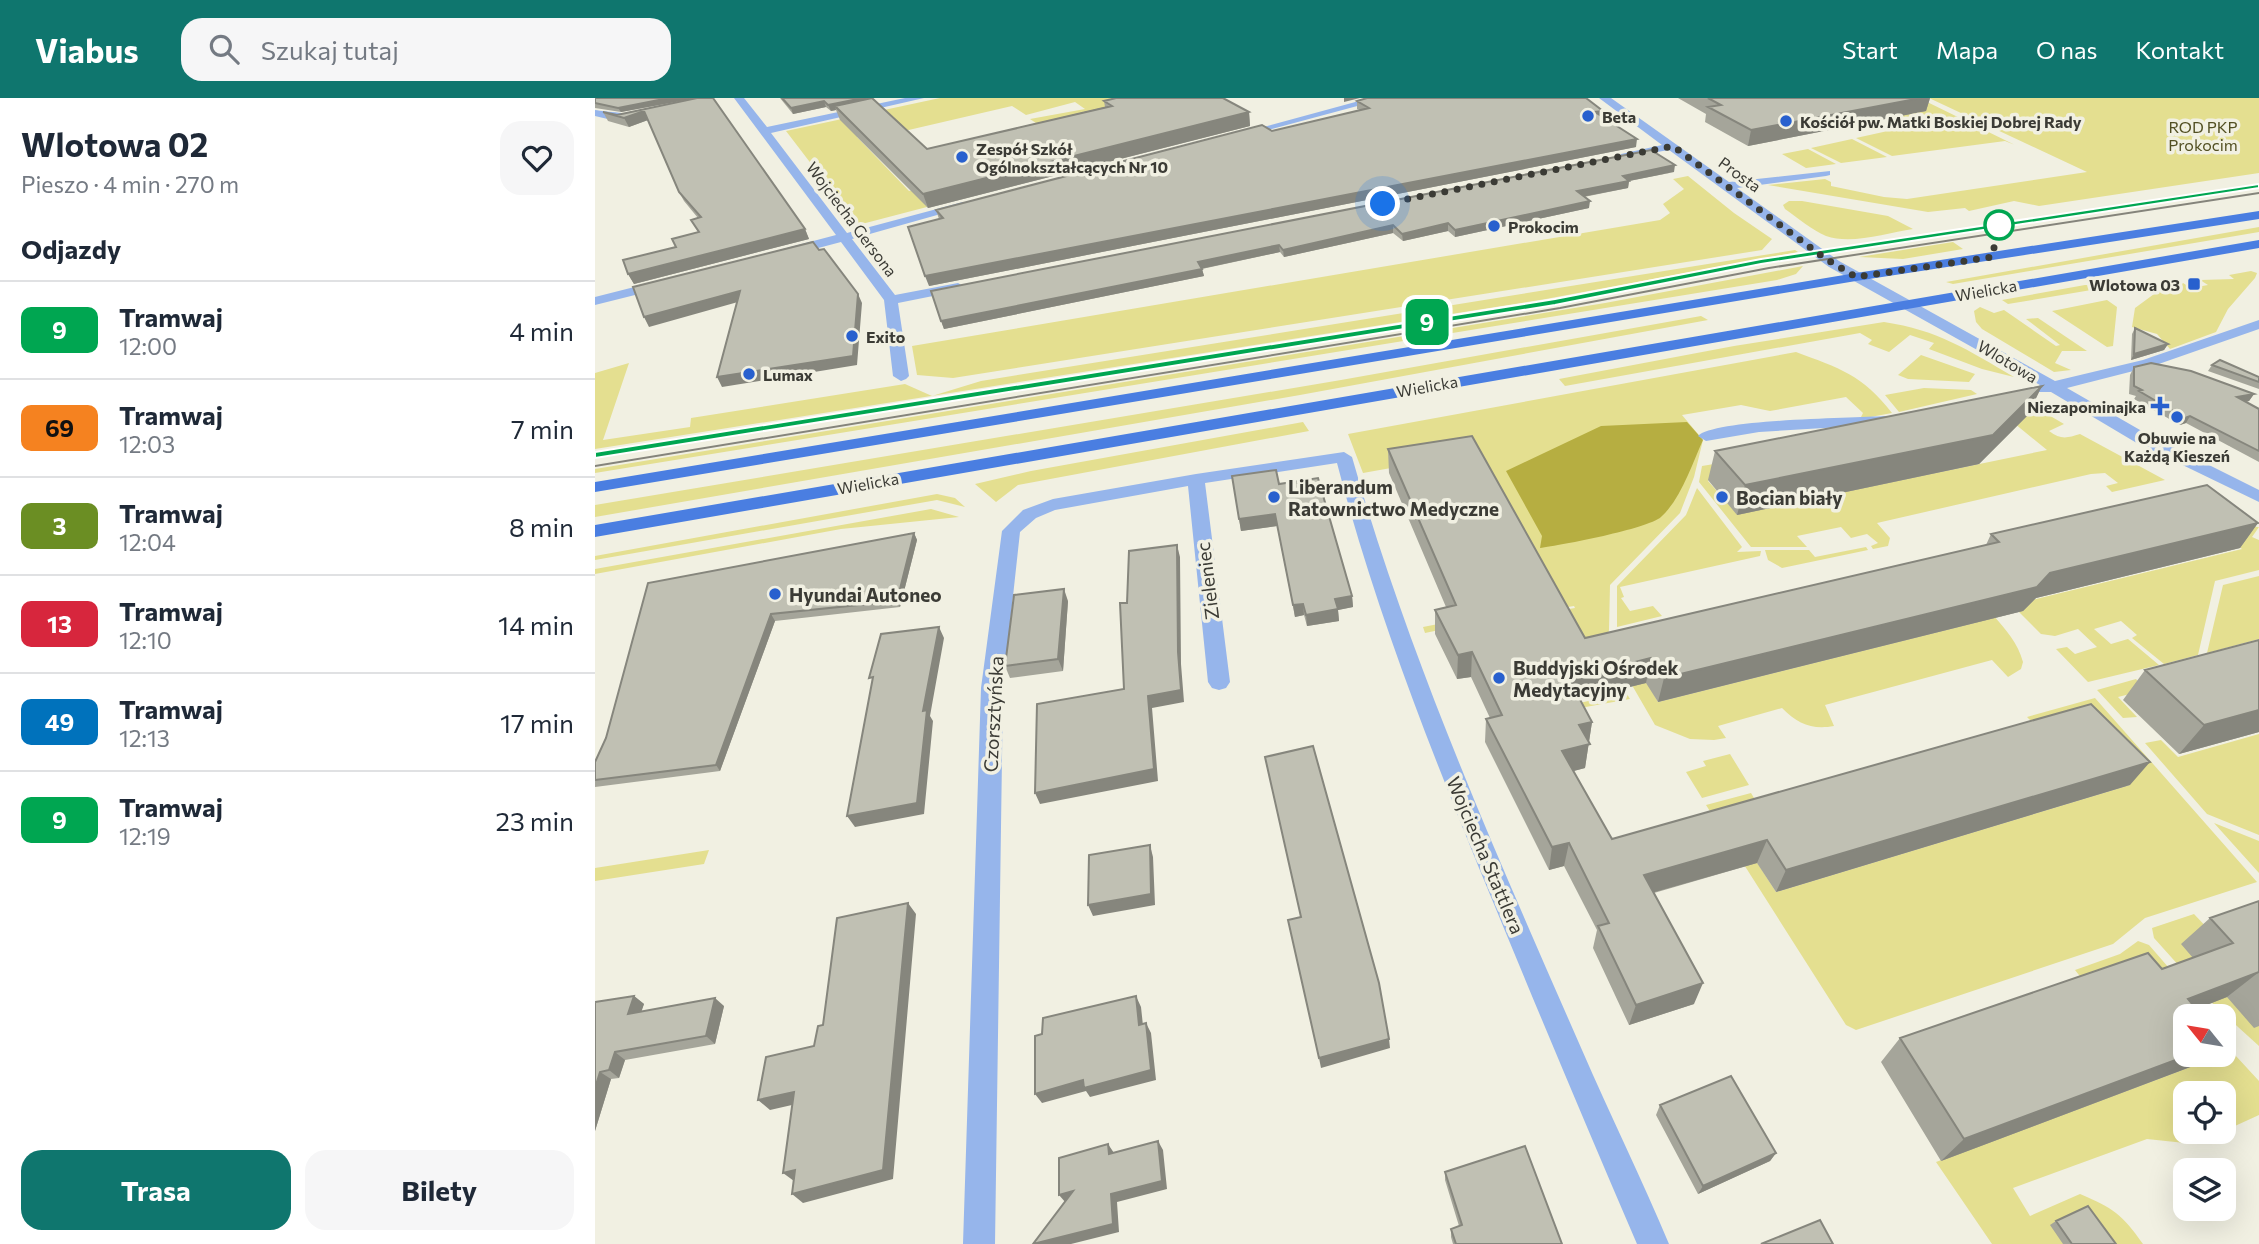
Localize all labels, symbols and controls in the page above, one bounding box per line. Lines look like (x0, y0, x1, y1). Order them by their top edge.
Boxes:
search box (181, 18, 671, 81)
text: Viabus (35, 29, 139, 70)
icon: search (205, 30, 243, 68)
text: Szukaj tutaj (261, 34, 399, 65)
text: Start (1842, 35, 1898, 64)
text: Mapa (1936, 35, 1998, 64)
text: O nas (2036, 35, 2097, 64)
text: Kontakt (2135, 35, 2224, 64)
place label: Beta (1602, 107, 1636, 126)
marker: Beta (1580, 108, 1596, 124)
place label: Kościół pw. Matki Boskiej Dobrej Rady (1800, 112, 2082, 131)
marker: Kościół pw. Matki Boskiej Dobrej Rady (1778, 113, 1794, 129)
park label: ROD PKP Prokocim (2168, 117, 2238, 154)
button: heart (500, 121, 574, 195)
text: Wlotowa 02 (21, 123, 208, 164)
place label: Zespół Szkół Ogólnokształcących Nr 10 (976, 139, 1168, 176)
marker: Zespół Szkół Ogólnokształcących Nr 10 (954, 149, 970, 165)
street label: Prosta (1715, 152, 1765, 196)
street label: Wojciecha Gersona (803, 158, 901, 280)
text: Pieszo · 4 min · 270 m (21, 170, 239, 198)
your location (1365, 186, 1400, 221)
unlabelled marker (1984, 210, 2014, 240)
place label: Prokocim (1508, 217, 1579, 236)
marker: Prokocim (1486, 218, 1502, 234)
text: Odjazdy (21, 233, 121, 264)
street label: Wielicka (1954, 275, 2018, 305)
place label: Wlotowa 03 (2089, 275, 2180, 294)
marker: Wlotowa 03 (2186, 276, 2202, 292)
line badge: 9 (1404, 299, 1450, 345)
text: Tramwaj (119, 301, 223, 332)
text: 9 (1420, 307, 1434, 336)
text: 9 (52, 315, 67, 344)
text: 4 min (509, 315, 574, 346)
place label: Exito (866, 327, 906, 346)
marker: Exito (844, 328, 860, 344)
text: 12:00 (119, 332, 177, 360)
street label: Wlotowa (1975, 336, 2041, 386)
place label: Lumax (763, 365, 813, 384)
marker: Lumax (741, 366, 757, 382)
street label: Wielicka (1395, 371, 1459, 401)
place label: Niezapominajka (2027, 397, 2146, 416)
marker: Niezapominajka (2152, 398, 2168, 414)
text: Tramwaj (119, 399, 223, 430)
marker: Obuwie na Każdą Kieszeń (2169, 409, 2185, 425)
text: 69 (45, 413, 74, 442)
text: 7 min (511, 413, 574, 444)
place label: Obuwie na Każdą Kieszeń (2124, 428, 2230, 465)
text: 12:03 (119, 430, 175, 458)
street label: Wielicka (836, 468, 900, 498)
place label: Liberandum Ratownictwo Medyczne (1288, 475, 1499, 520)
place label: Bocian biały (1736, 486, 1843, 509)
marker: Liberandum Ratownictwo Medyczne (1266, 489, 1282, 505)
marker: Bocian biały (1714, 489, 1730, 505)
text: Tramwaj (119, 497, 223, 528)
text: 3 (53, 511, 66, 540)
text: 8 min (509, 511, 574, 542)
text: 12:04 (119, 528, 176, 556)
street label: Zieleniec (1191, 541, 1223, 621)
place label: Hyundai Autoneo (789, 583, 942, 606)
marker: Hyundai Autoneo (767, 586, 783, 602)
text: Tramwaj (119, 595, 223, 626)
text: 13 (47, 609, 72, 638)
text: 14 min (498, 609, 574, 640)
text: 12:10 (119, 626, 172, 654)
street label: Czorsztyńska (978, 655, 1008, 773)
place label: Buddyjski Ośrodek Medytacyjny (1513, 656, 1678, 701)
marker: Buddyjski Ośrodek Medytacyjny (1491, 670, 1507, 686)
text: Tramwaj (119, 693, 223, 724)
text: 49 (45, 707, 74, 736)
text: 17 min (500, 707, 574, 738)
text: 12:13 (119, 724, 170, 752)
street label: Wojciecha Stattlera (1442, 773, 1530, 937)
text: Tramwaj (119, 791, 223, 822)
text: 9 (52, 805, 67, 834)
text: 23 min (496, 805, 574, 836)
text: 12:19 (119, 822, 171, 850)
north arrow (2173, 1004, 2237, 1068)
map controls (2173, 1004, 2236, 1221)
button: locate (2173, 1081, 2236, 1144)
button: Trasa (21, 1150, 291, 1230)
button: Bilety (305, 1150, 574, 1230)
button: layers (2173, 1158, 2236, 1221)

